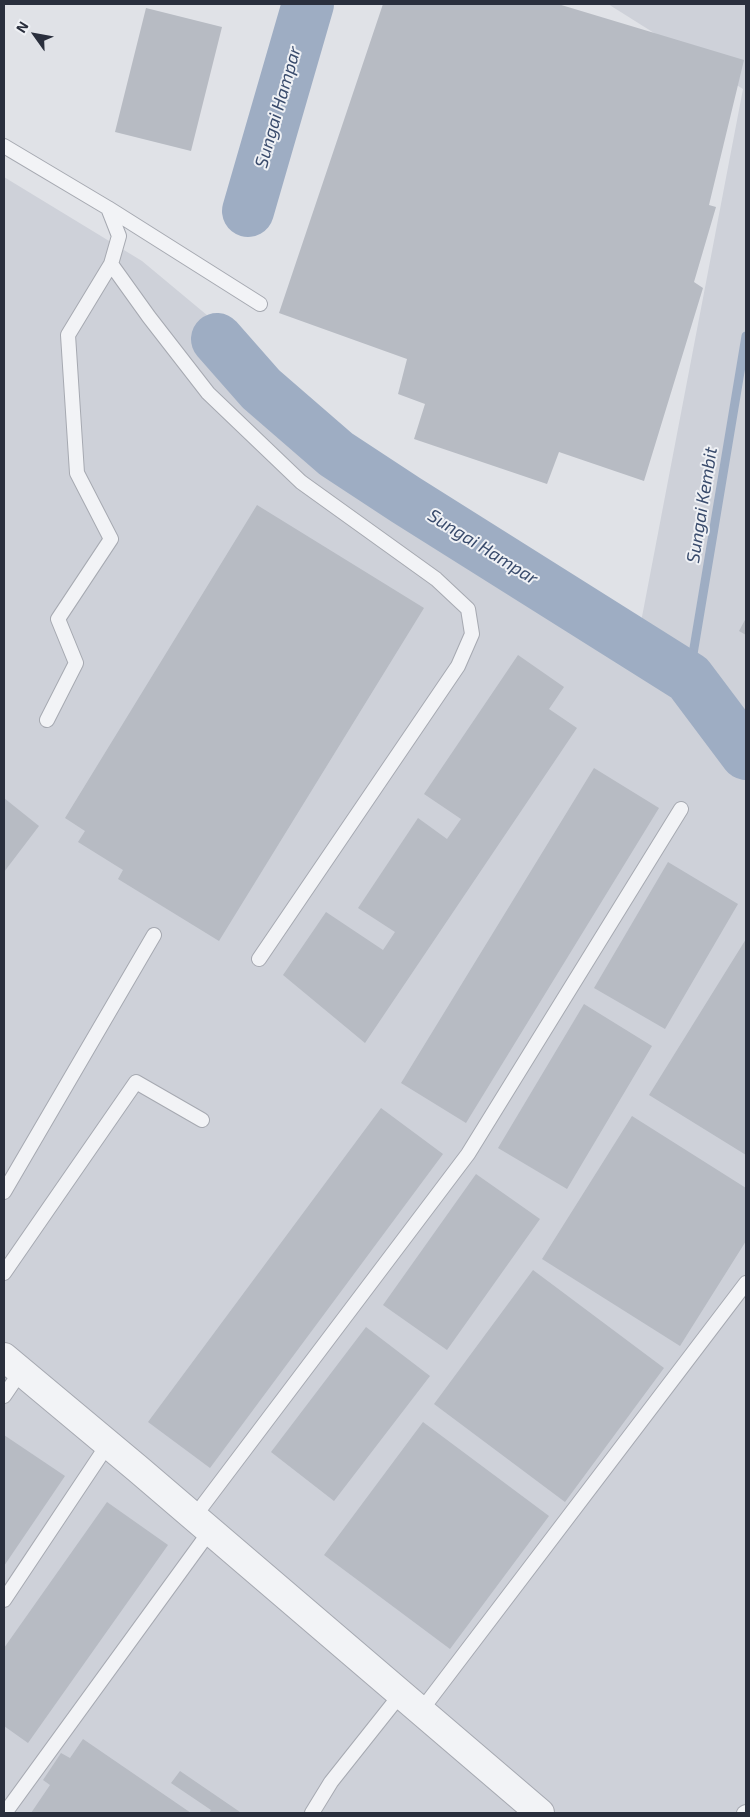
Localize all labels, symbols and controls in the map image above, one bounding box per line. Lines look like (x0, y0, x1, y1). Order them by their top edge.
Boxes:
north arrow (10, 10, 60, 60)
text: N (12, 18, 32, 36)
water label: Sungai Hampar (250, 44, 306, 170)
water label: Sungai Kembit (682, 446, 722, 564)
water label: Sungai Hampar (424, 505, 542, 589)

